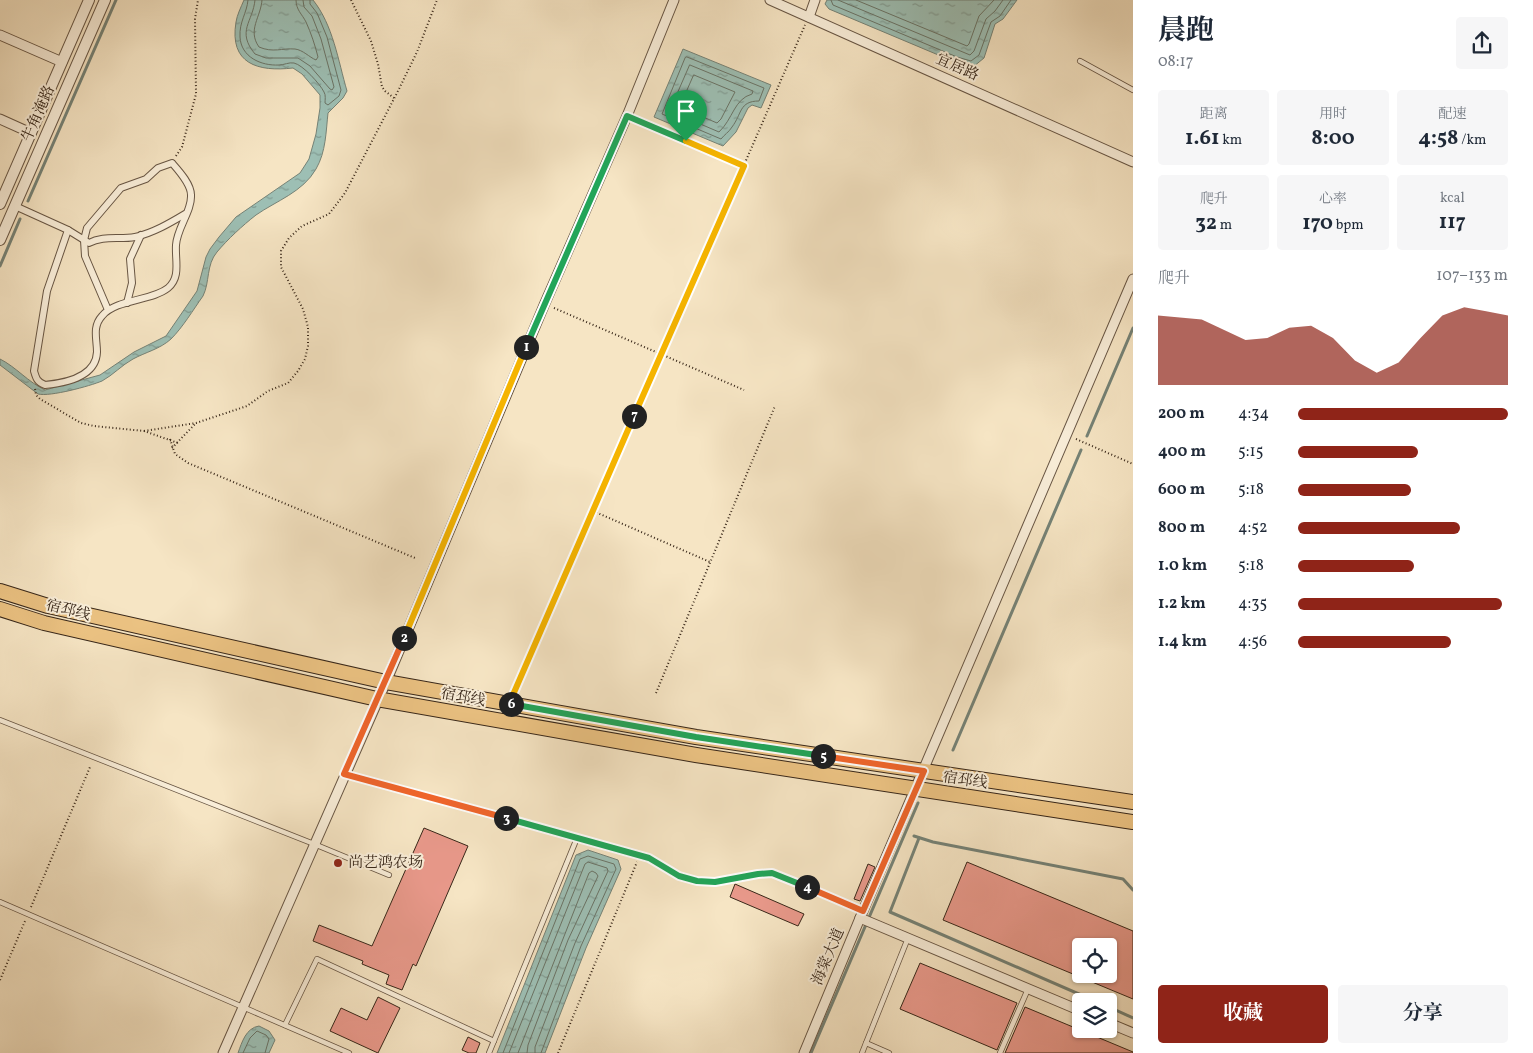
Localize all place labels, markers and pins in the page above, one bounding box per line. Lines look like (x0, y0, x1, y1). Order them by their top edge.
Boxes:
pin (665, 90, 707, 141)
pin: 1 (514, 334, 538, 360)
pin: 7 (622, 404, 646, 428)
pin: 2 (392, 626, 416, 650)
pin: 6 (498, 692, 524, 716)
pin: 5 (810, 744, 836, 768)
pin: 3 (494, 806, 518, 830)
place label: 尚艺鸿农场 (348, 853, 423, 874)
marker: 尚艺鸿农场 (332, 857, 344, 869)
pin: 4 (794, 874, 820, 900)

